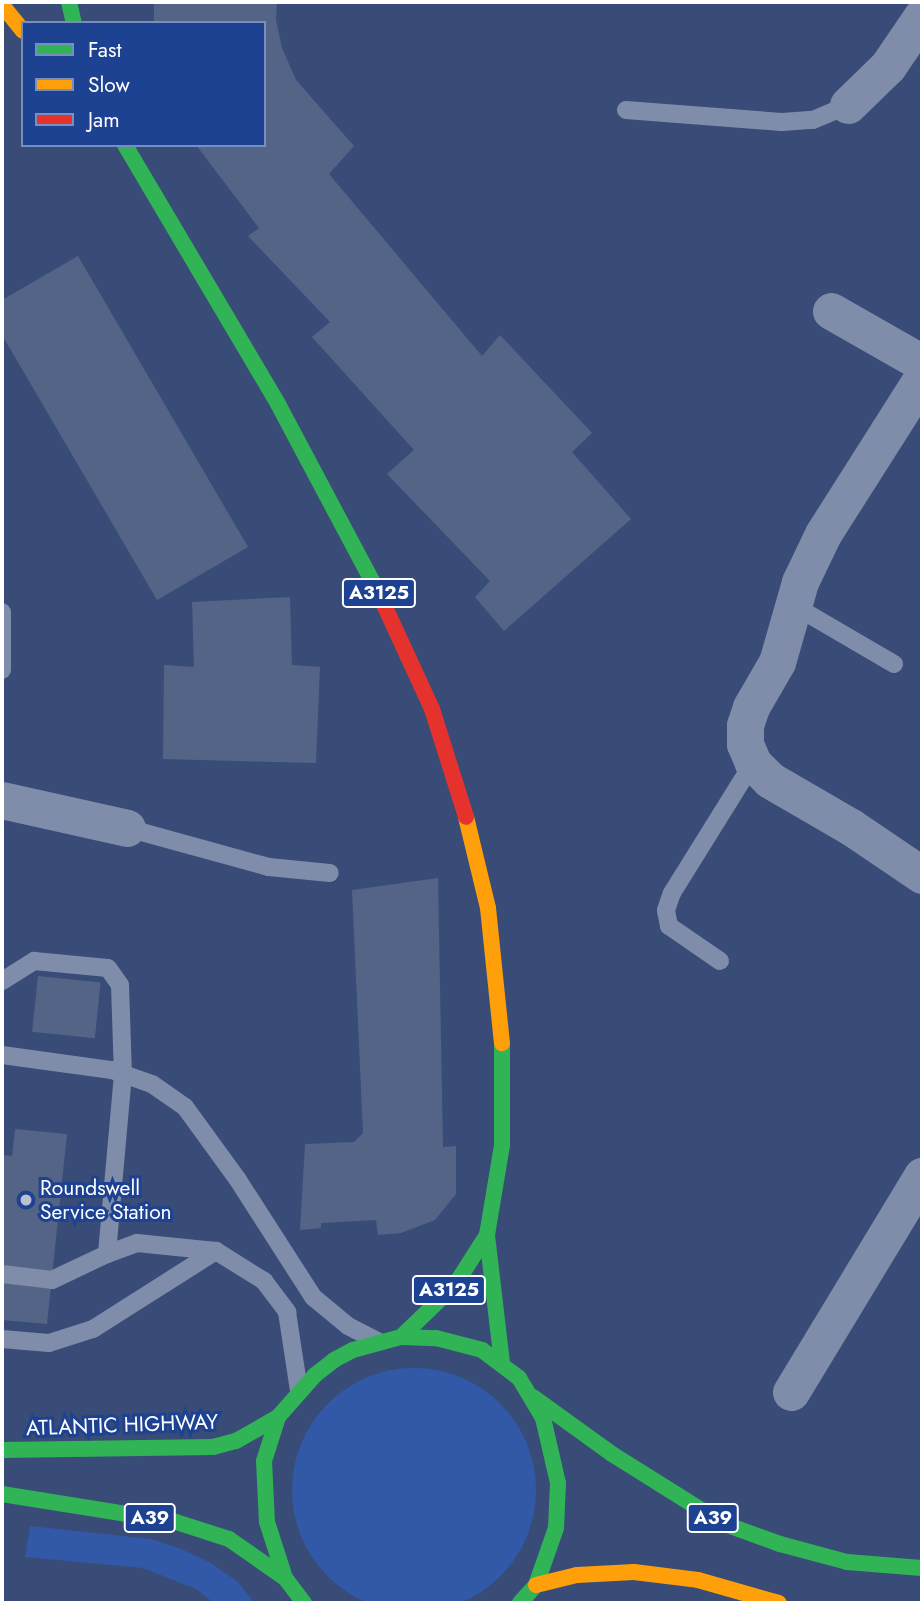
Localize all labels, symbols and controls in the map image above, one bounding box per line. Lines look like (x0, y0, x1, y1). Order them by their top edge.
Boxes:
legend (21, 21, 266, 147)
text: Fast (88, 35, 121, 65)
text: Slow (88, 70, 130, 100)
text: Jam (88, 105, 120, 135)
road number: A3125 (340, 578, 418, 608)
place label: Roundswell Service Station (40, 1175, 172, 1225)
marker: Roundswell Service Station (18, 1192, 34, 1208)
road number: A3125 (410, 1274, 488, 1306)
street label: ATLANTIC HIGHWAY (25, 1409, 219, 1441)
road number: A39 (124, 1502, 176, 1534)
road number: A39 (687, 1502, 739, 1534)

